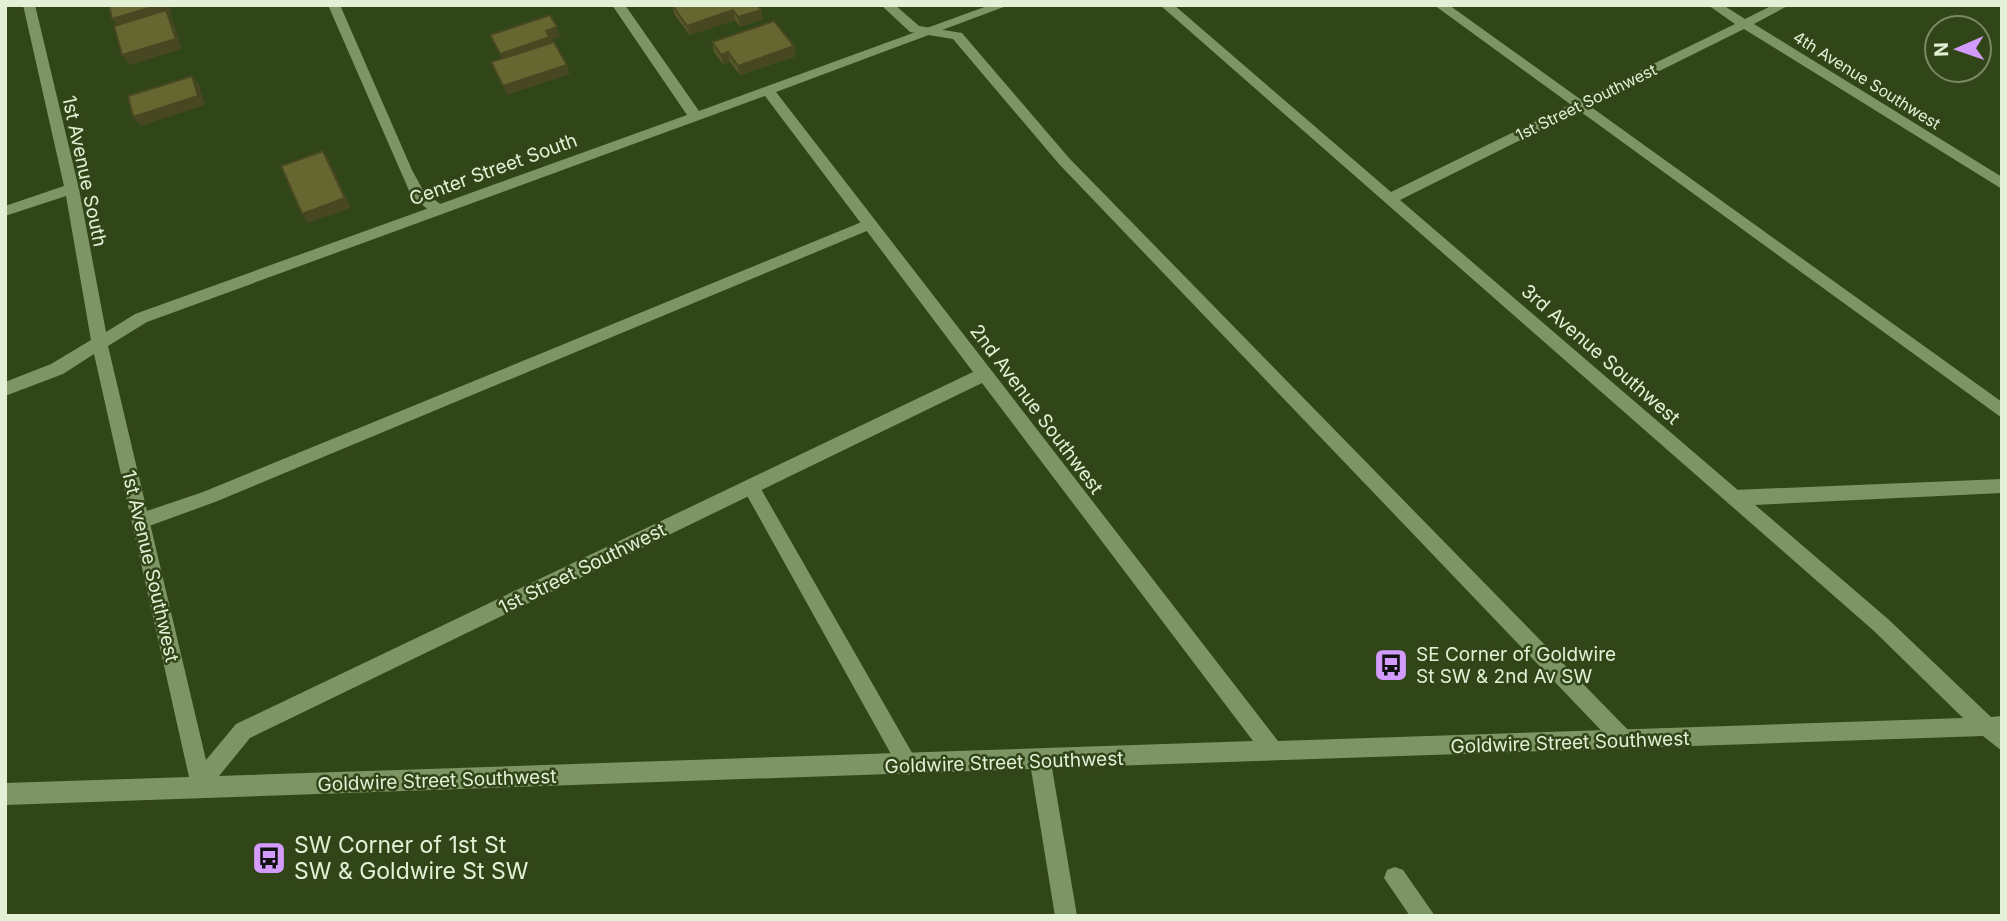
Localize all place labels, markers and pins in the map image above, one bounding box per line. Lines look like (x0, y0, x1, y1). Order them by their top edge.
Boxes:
place label: SE Corner of Goldwire St SW & 2nd Av SW (1416, 643, 1616, 688)
bus stop icon: SE Corner of Goldwire St SW & 2nd Av SW (1372, 646, 1410, 684)
place label: SW Corner of 1st St SW & Goldwire St SW (294, 831, 529, 885)
bus stop icon: SW Corner of 1st St SW & Goldwire St SW (250, 839, 288, 877)

